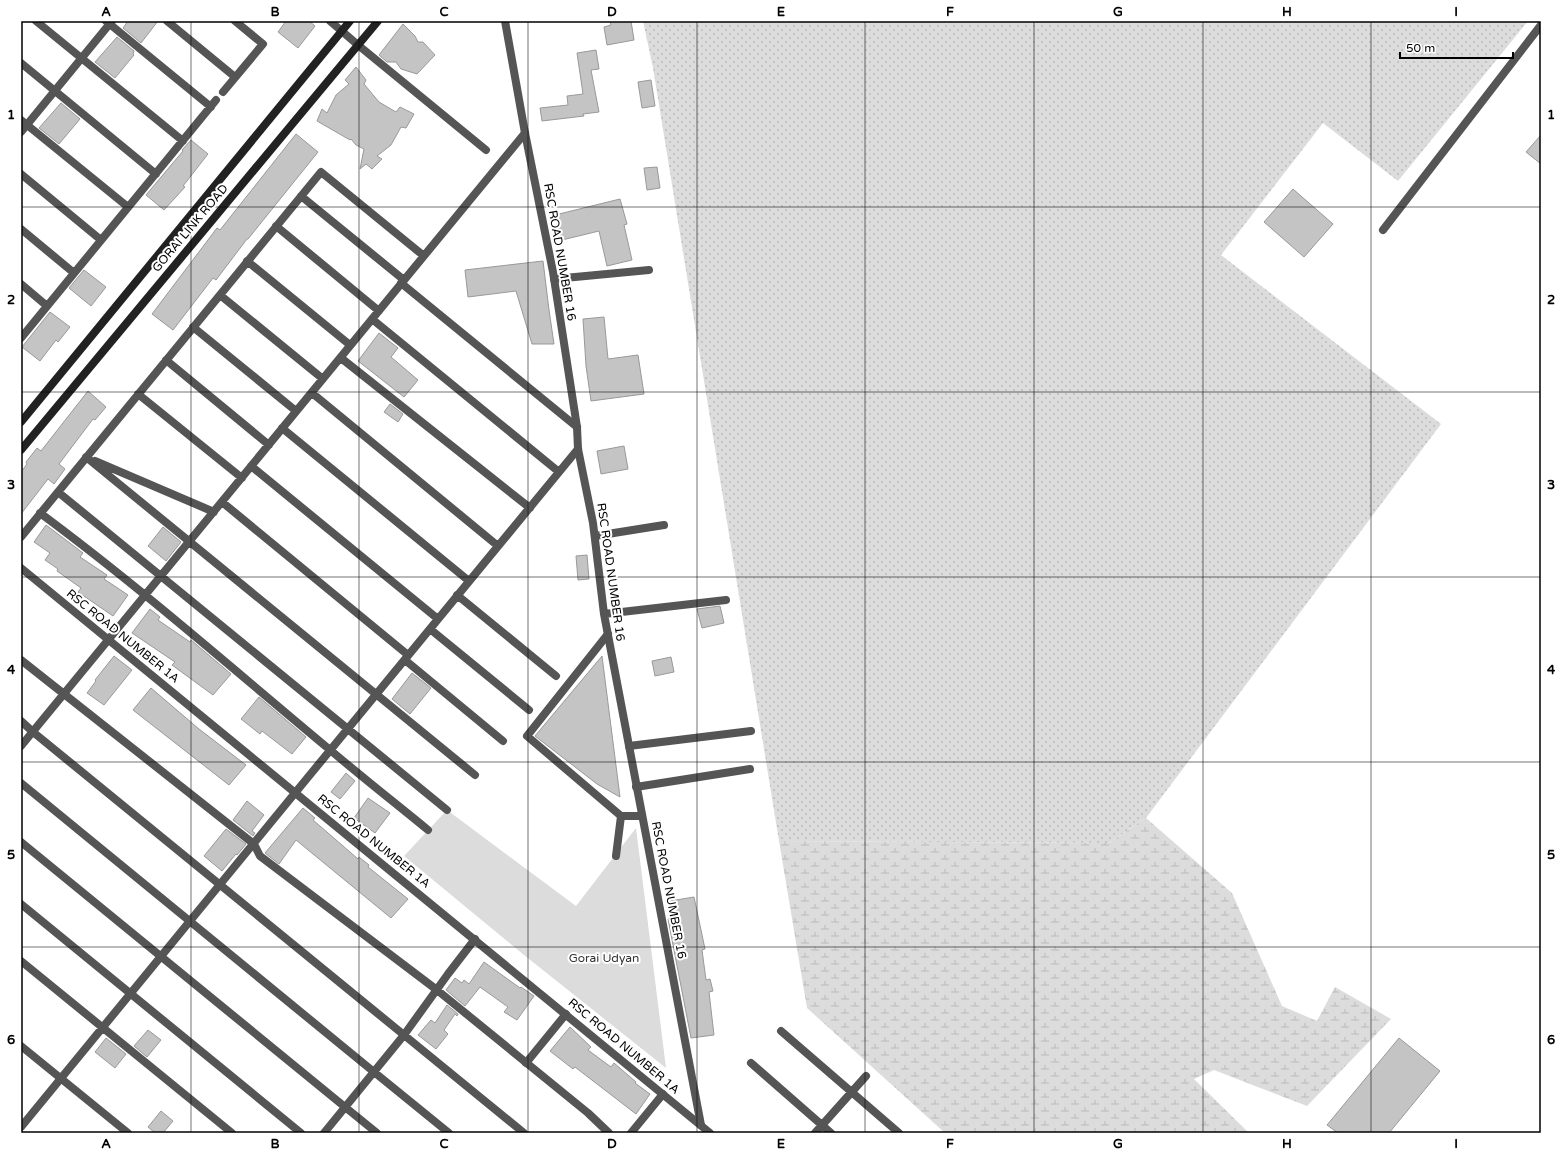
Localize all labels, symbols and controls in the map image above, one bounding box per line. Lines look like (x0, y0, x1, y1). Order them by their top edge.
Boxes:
text: A (101, 4, 111, 20)
text: B (270, 4, 280, 20)
text: C (439, 4, 449, 20)
text: D (607, 4, 617, 20)
text: E (777, 4, 785, 20)
text: F (946, 4, 954, 20)
text: G (1113, 4, 1123, 20)
text: H (1282, 4, 1292, 20)
text: I (1454, 4, 1458, 20)
scale bar (1400, 34, 1513, 60)
text: 50 m (1406, 41, 1435, 55)
text: 1 (7, 107, 15, 123)
text: 1 (1547, 107, 1555, 123)
street label: GORAI LINK ROAD (149, 181, 231, 275)
street label: RSC ROAD NUMBER 16 (541, 182, 579, 322)
text: 2 (7, 292, 15, 308)
text: 2 (1547, 292, 1555, 308)
text: 3 (7, 477, 15, 493)
text: 3 (1547, 477, 1555, 493)
street label: RSC ROAD NUMBER 16 (594, 502, 628, 642)
street label: RSC ROAD NUMBER 1A (64, 586, 182, 686)
text: 4 (7, 662, 16, 678)
text: 4 (1547, 662, 1556, 678)
street label: RSC ROAD NUMBER 1A (315, 791, 433, 891)
street label: RSC ROAD NUMBER 16 (649, 820, 689, 960)
text: 5 (7, 847, 15, 863)
text: 5 (1547, 847, 1555, 863)
park label: Gorai Udyan (569, 951, 639, 965)
street label: RSC ROAD NUMBER 1A (565, 995, 683, 1097)
text: 6 (7, 1032, 15, 1048)
text: 6 (1547, 1032, 1555, 1048)
text: A (101, 1136, 111, 1152)
text: B (270, 1136, 280, 1152)
text: C (439, 1136, 449, 1152)
text: D (607, 1136, 617, 1152)
text: E (777, 1136, 785, 1152)
text: F (946, 1136, 954, 1152)
text: G (1113, 1136, 1123, 1152)
text: H (1282, 1136, 1292, 1152)
text: I (1454, 1136, 1458, 1152)

